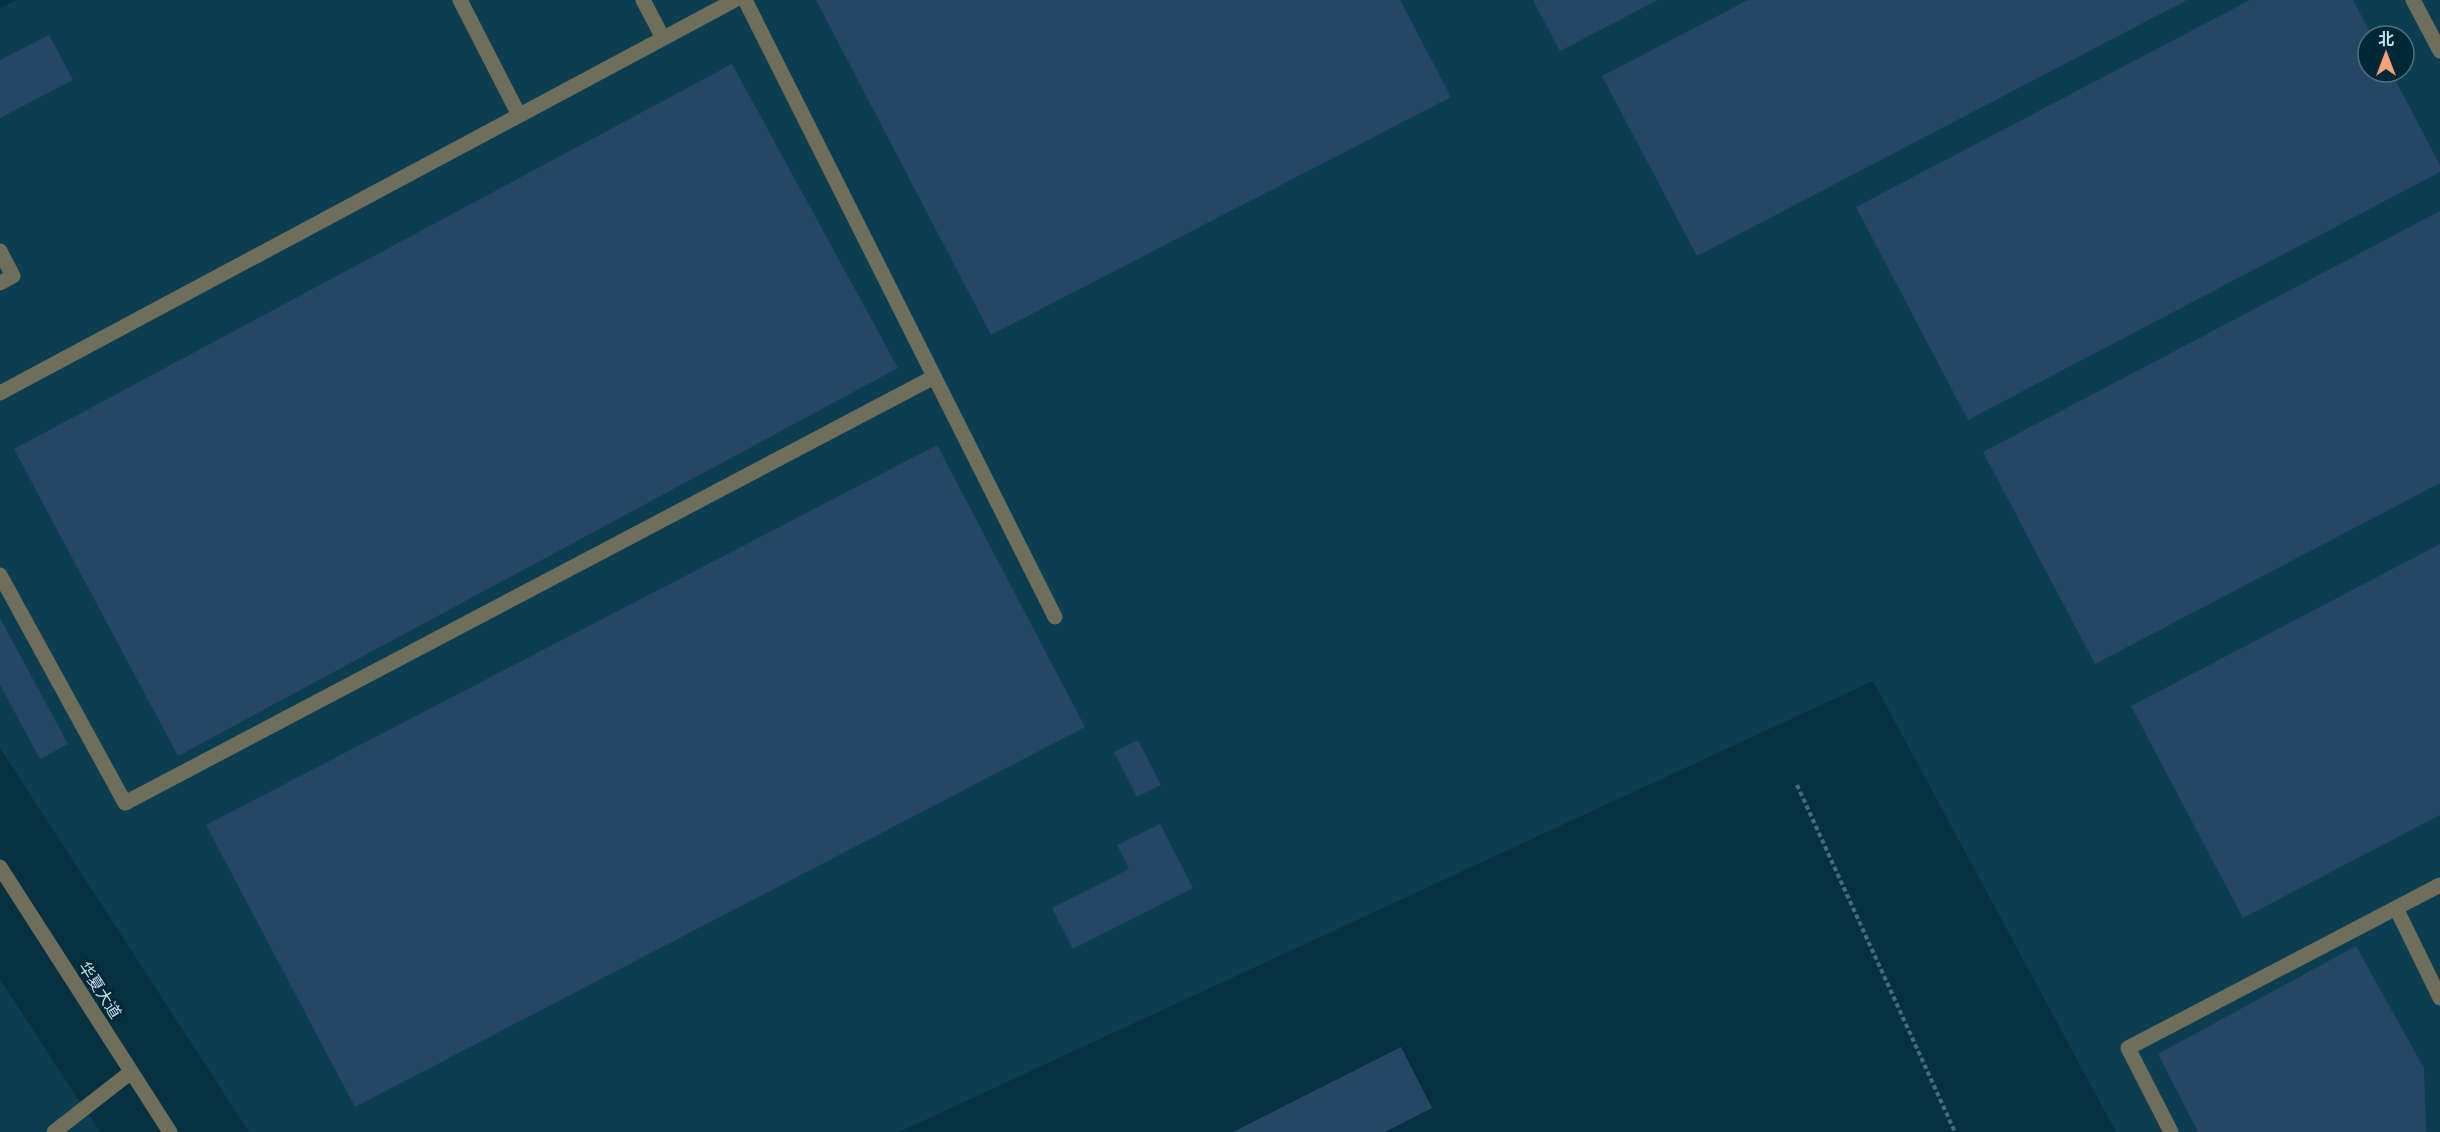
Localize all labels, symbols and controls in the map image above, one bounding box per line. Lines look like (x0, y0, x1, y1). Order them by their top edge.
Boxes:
north arrow (2356, 24, 2416, 84)
text: 北 (2378, 31, 2394, 48)
street label: 华夏大道 (75, 959, 125, 1021)

